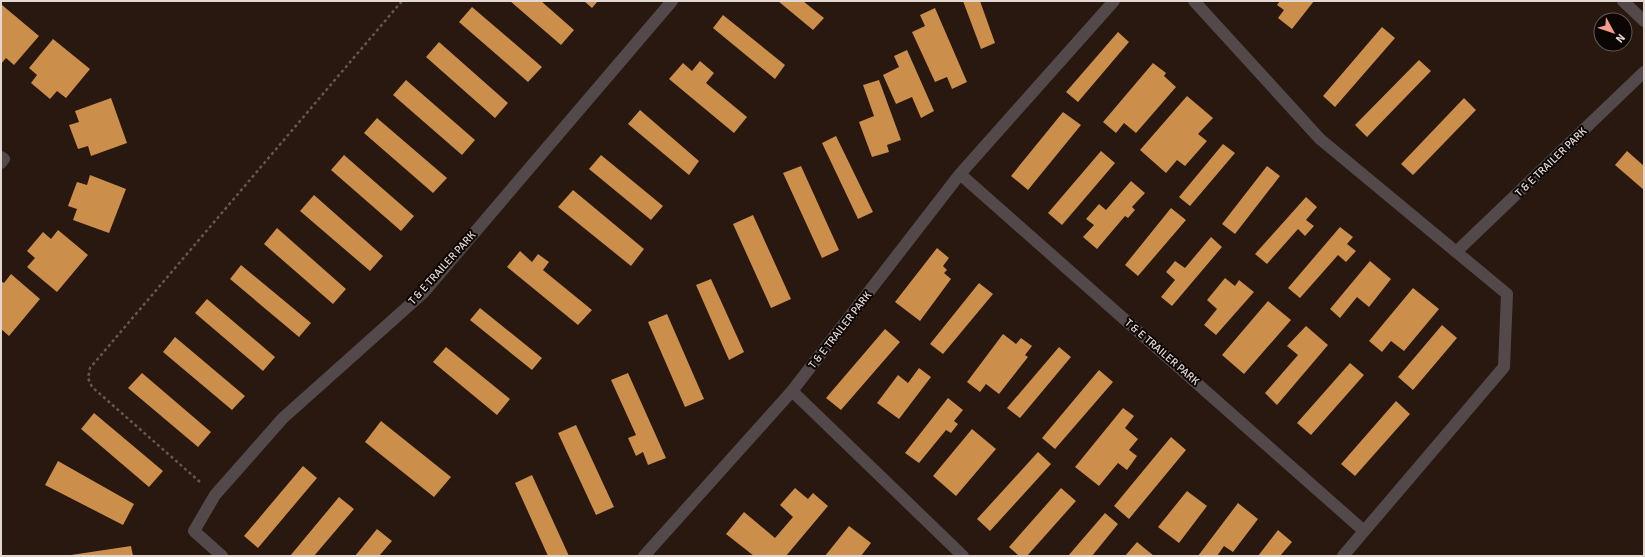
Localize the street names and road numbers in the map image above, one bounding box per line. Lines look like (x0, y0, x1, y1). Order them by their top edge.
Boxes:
street label: T & E TRAILER PARK (1513, 124, 1590, 199)
street label: T & E TRAILER PARK (406, 228, 479, 307)
street label: T & E TRAILER PARK (806, 289, 874, 371)
street label: T & E TRAILER PARK (1122, 316, 1202, 388)

